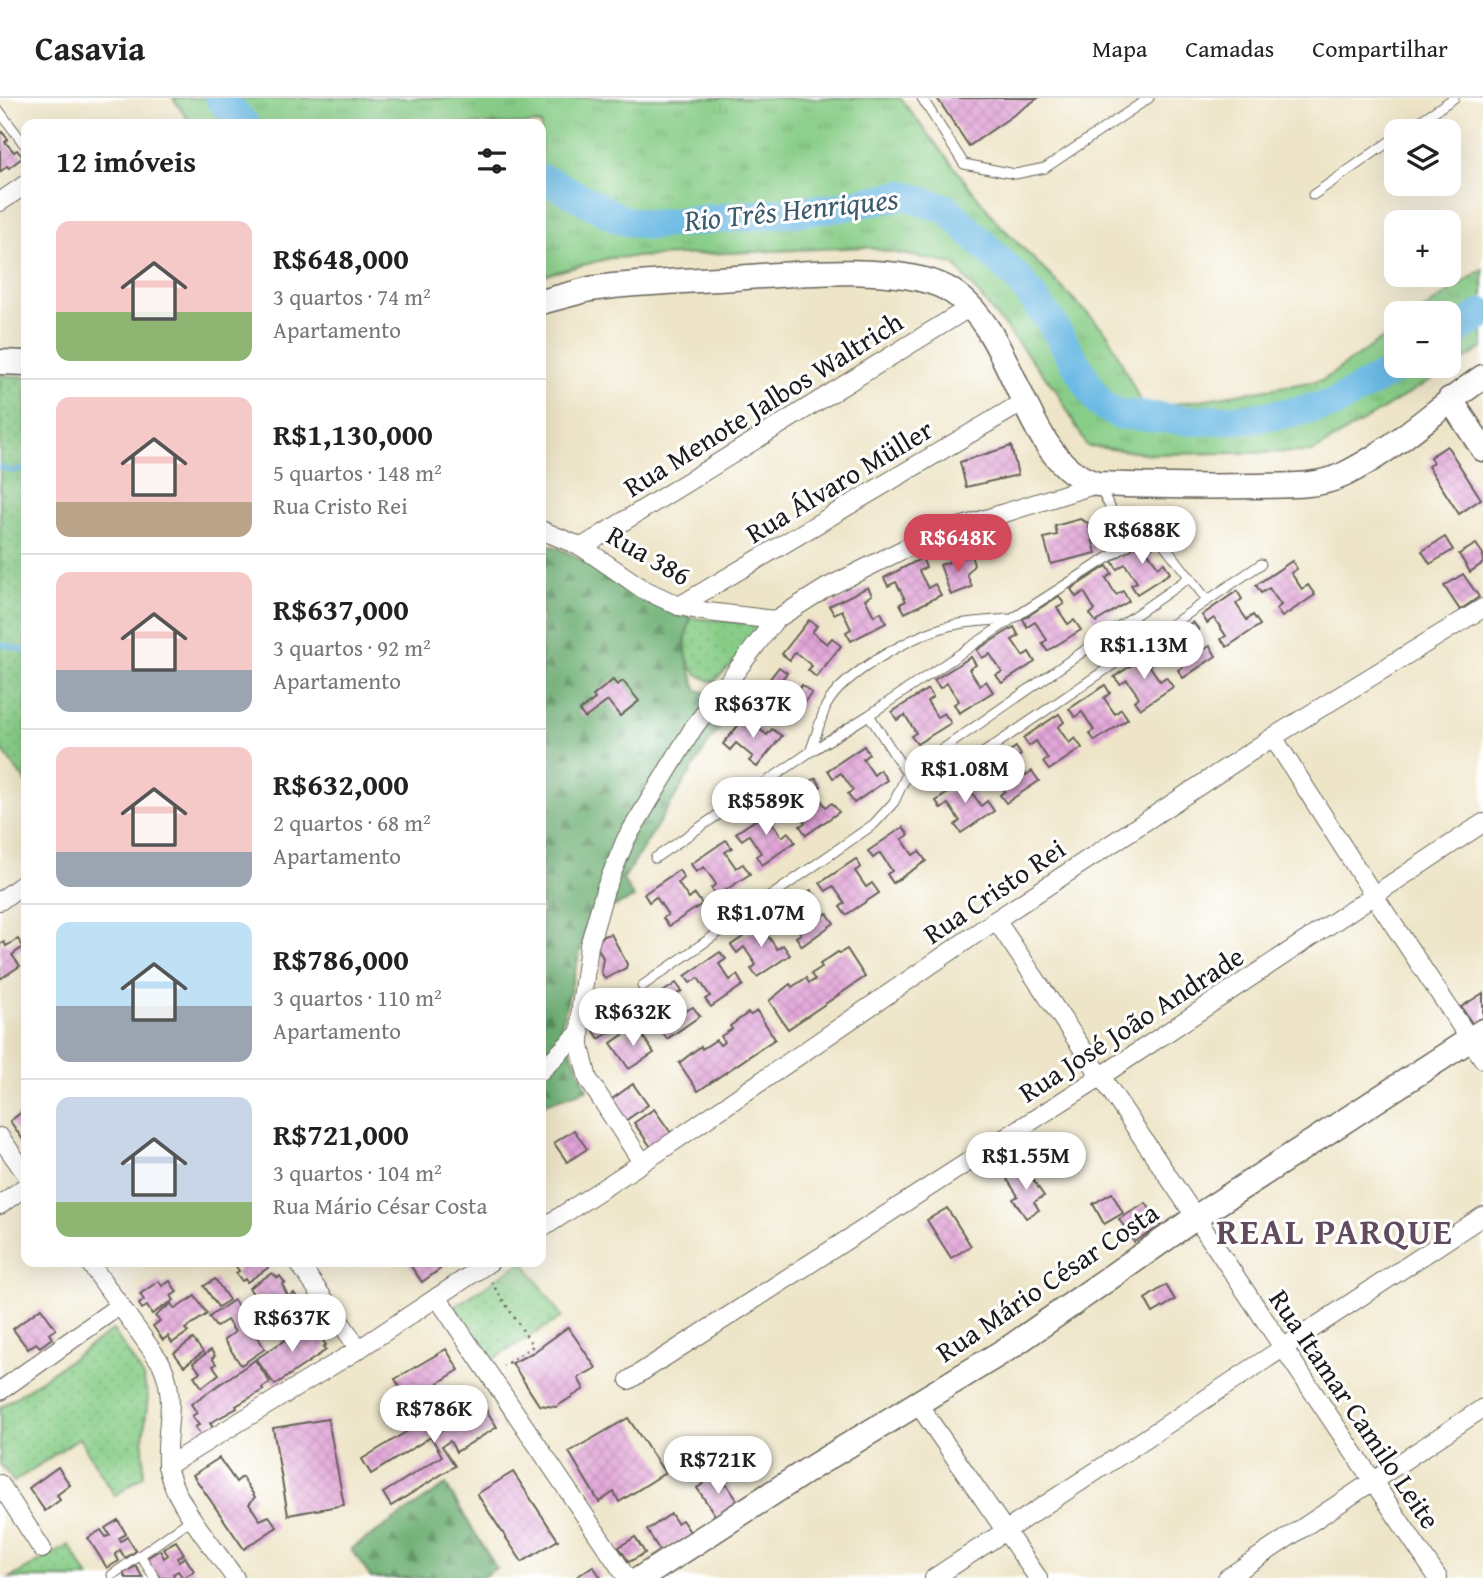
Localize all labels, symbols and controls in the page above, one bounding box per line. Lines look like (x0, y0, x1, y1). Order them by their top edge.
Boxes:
text: Casavia (35, 24, 145, 72)
text: Mapa (1092, 31, 1147, 66)
text: Camadas (1185, 31, 1274, 66)
text: Compartilhar (1312, 31, 1448, 66)
map controls (1384, 119, 1461, 378)
button: layers (1384, 119, 1461, 196)
text: 12 imóveis (56, 139, 196, 183)
icon: filters (473, 142, 511, 180)
water label: Rio Três Henriques (681, 176, 900, 242)
button: + (1384, 210, 1461, 287)
text: R$648,000 (273, 236, 409, 280)
icon: home (112, 249, 196, 333)
text: 3 quartos · 74 m² (273, 280, 431, 313)
street label: Rua Menote Jalbos Waltrich (615, 301, 911, 506)
button: − (1384, 301, 1461, 378)
text: Apartamento (273, 313, 401, 346)
street label: Rua Álvaro Müller (737, 408, 941, 553)
text: R$1,130,000 (273, 412, 433, 456)
icon: home (112, 425, 196, 509)
text: 5 quartos · 148 m² (273, 456, 442, 489)
text: Rua Cristo Rei (273, 489, 408, 522)
pin: R$688K (1085, 506, 1199, 566)
text: R$688K (1104, 512, 1180, 545)
street label: Rua 386 (600, 514, 699, 595)
pin: R$648K (901, 514, 1015, 574)
text: R$648K (920, 520, 996, 553)
text: R$637,000 (273, 587, 409, 631)
icon: home (112, 600, 196, 684)
pin: R$1.13M (1079, 622, 1209, 681)
text: R$1.13M (1100, 627, 1188, 660)
text: 3 quartos · 92 m² (273, 631, 431, 664)
text: Apartamento (273, 664, 401, 697)
pin: R$637K (696, 680, 810, 740)
text: R$637K (715, 686, 791, 719)
pin: R$1.08M (900, 746, 1030, 805)
text: R$1.08M (921, 751, 1009, 784)
text: R$632,000 (273, 762, 409, 806)
icon: home (112, 775, 196, 859)
pin: R$589K (709, 778, 823, 837)
text: R$589K (728, 783, 804, 816)
text: 2 quartos · 68 m² (273, 806, 431, 839)
street label: Rua Cristo Rei (914, 828, 1073, 953)
text: Apartamento (273, 839, 401, 872)
pin: R$1.07M (696, 890, 826, 949)
text: R$1.07M (717, 895, 805, 928)
street label: Rua José João Andrade (1010, 935, 1251, 1112)
text: R$786,000 (273, 937, 409, 981)
icon: home (112, 950, 196, 1034)
text: 3 quartos · 110 m² (273, 981, 442, 1014)
pin: R$632K (576, 988, 690, 1048)
text: R$632K (595, 994, 671, 1027)
text: Apartamento (273, 1014, 401, 1047)
text: R$721,000 (273, 1112, 409, 1156)
icon: home (112, 1125, 196, 1209)
pin: R$1.55M (961, 1132, 1091, 1192)
text: R$1.55M (982, 1138, 1070, 1171)
text: 3 quartos · 104 m² (273, 1156, 442, 1189)
text: Rua Mário César Costa (273, 1189, 487, 1222)
street label: Rua Mário César Costa (927, 1191, 1167, 1372)
district label: REAL PARQUE (1216, 1206, 1454, 1257)
street label: Rua Itamar Camilo Leite (1260, 1281, 1451, 1537)
pin: R$637K (235, 1294, 349, 1354)
text: R$637K (254, 1300, 330, 1333)
pin: R$786K (377, 1386, 491, 1445)
text: R$786K (396, 1391, 472, 1424)
pin: R$721K (661, 1436, 775, 1496)
text: R$721K (680, 1442, 756, 1475)

